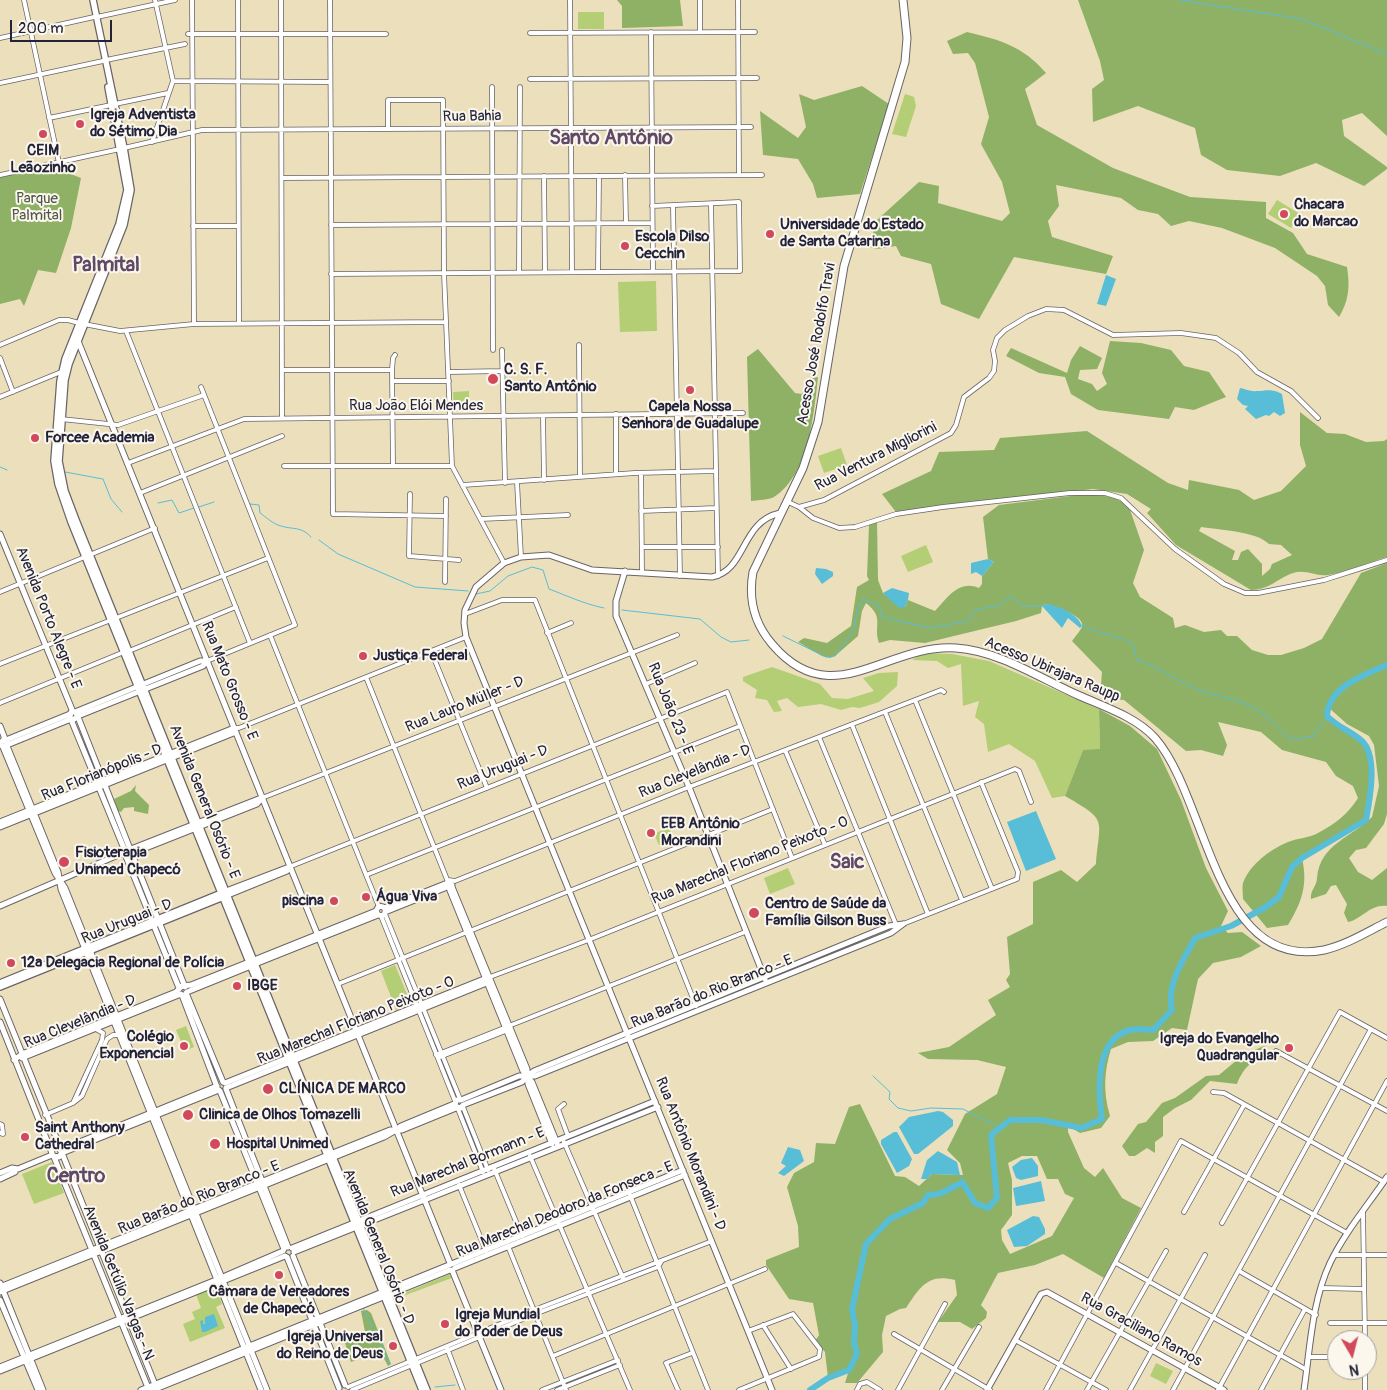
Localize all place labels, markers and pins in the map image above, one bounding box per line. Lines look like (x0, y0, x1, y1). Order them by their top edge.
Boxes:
place label: Igreja Adventista do Sétimo Dia (90, 106, 196, 141)
marker: Igreja Adventista do Sétimo Dia (74, 118, 86, 130)
marker: CEIM Leãozinho (37, 128, 49, 140)
place label: CEIM Leãozinho (10, 142, 76, 177)
place label: Chacara do Marcao (1294, 196, 1358, 231)
marker: Chacara do Marcao (1278, 208, 1290, 220)
place label: Universidade do Estado de Santa Catarina (780, 216, 924, 251)
place label: Escola Dilso Cecchin (635, 228, 709, 263)
marker: Universidade do Estado de Santa Catarina (764, 228, 776, 240)
marker: Escola Dilso Cecchin (619, 240, 631, 252)
place label: C. S. F. Santo Antônio (504, 361, 597, 396)
marker: C. S. F. Santo Antônio (486, 372, 500, 386)
marker: Capela Nossa Senhora de Guadalupe (684, 384, 696, 396)
place label: Capela Nossa Senhora de Guadalupe (621, 398, 759, 433)
place label: Forcee Academia (45, 429, 154, 447)
marker: Forcee Academia (29, 432, 41, 444)
place label: Justiça Federal (373, 647, 468, 665)
marker: Justiça Federal (357, 650, 369, 662)
place label: EEB Antônio Morandini (661, 815, 740, 850)
marker: EEB Antônio Morandini (645, 827, 657, 839)
place label: Fisioterapia Unimed Chapecó (75, 844, 181, 879)
marker: Fisioterapia Unimed Chapecó (57, 855, 71, 869)
place label: Água Viva (376, 888, 437, 906)
marker: Água Viva (360, 891, 372, 903)
place label: piscina (282, 892, 324, 910)
marker: piscina (328, 895, 340, 907)
place label: Centro de Saúde da Família Gilson Buss (765, 895, 886, 930)
marker: Centro de Saúde da Família Gilson Buss (747, 906, 761, 920)
place label: 12ª Delegacia Regional de Polícia (21, 954, 224, 972)
marker: 12ª Delegacia Regional de Polícia (5, 957, 17, 969)
place label: IBGE (247, 977, 277, 995)
marker: IBGE (231, 980, 243, 992)
place label: Colégio Exponencial (100, 1028, 174, 1063)
place label: Igreja do Evangelho Quadrangular (1160, 1030, 1279, 1065)
marker: Colégio Exponencial (178, 1040, 190, 1052)
marker: Igreja do Evangelho Quadrangular (1283, 1042, 1295, 1054)
place label: CLÍNICA DE MARCO (279, 1080, 405, 1098)
marker: CLÍNICA DE MARCO (261, 1082, 275, 1096)
place label: Clinica de Olhos Tomazelli (199, 1106, 360, 1124)
marker: Clinica de Olhos Tomazelli (181, 1108, 195, 1122)
place label: Saint Anthony Cathedral (35, 1119, 125, 1154)
marker: Saint Anthony Cathedral (19, 1131, 31, 1143)
place label: Hospital Unimed (226, 1135, 329, 1153)
marker: Hospital Unimed (208, 1137, 222, 1151)
marker: Câmara de Vereadores de Chapecó (273, 1269, 285, 1281)
place label: Câmara de Vereadores de Chapecó (209, 1283, 349, 1318)
place label: Igreja Mundial do Poder de Deus (455, 1306, 562, 1341)
marker: Igreja Mundial do Poder de Deus (439, 1318, 451, 1330)
place label: Igreja Universal do Reino de Deus (277, 1328, 383, 1363)
marker: Igreja Universal do Reino de Deus (387, 1340, 399, 1352)

